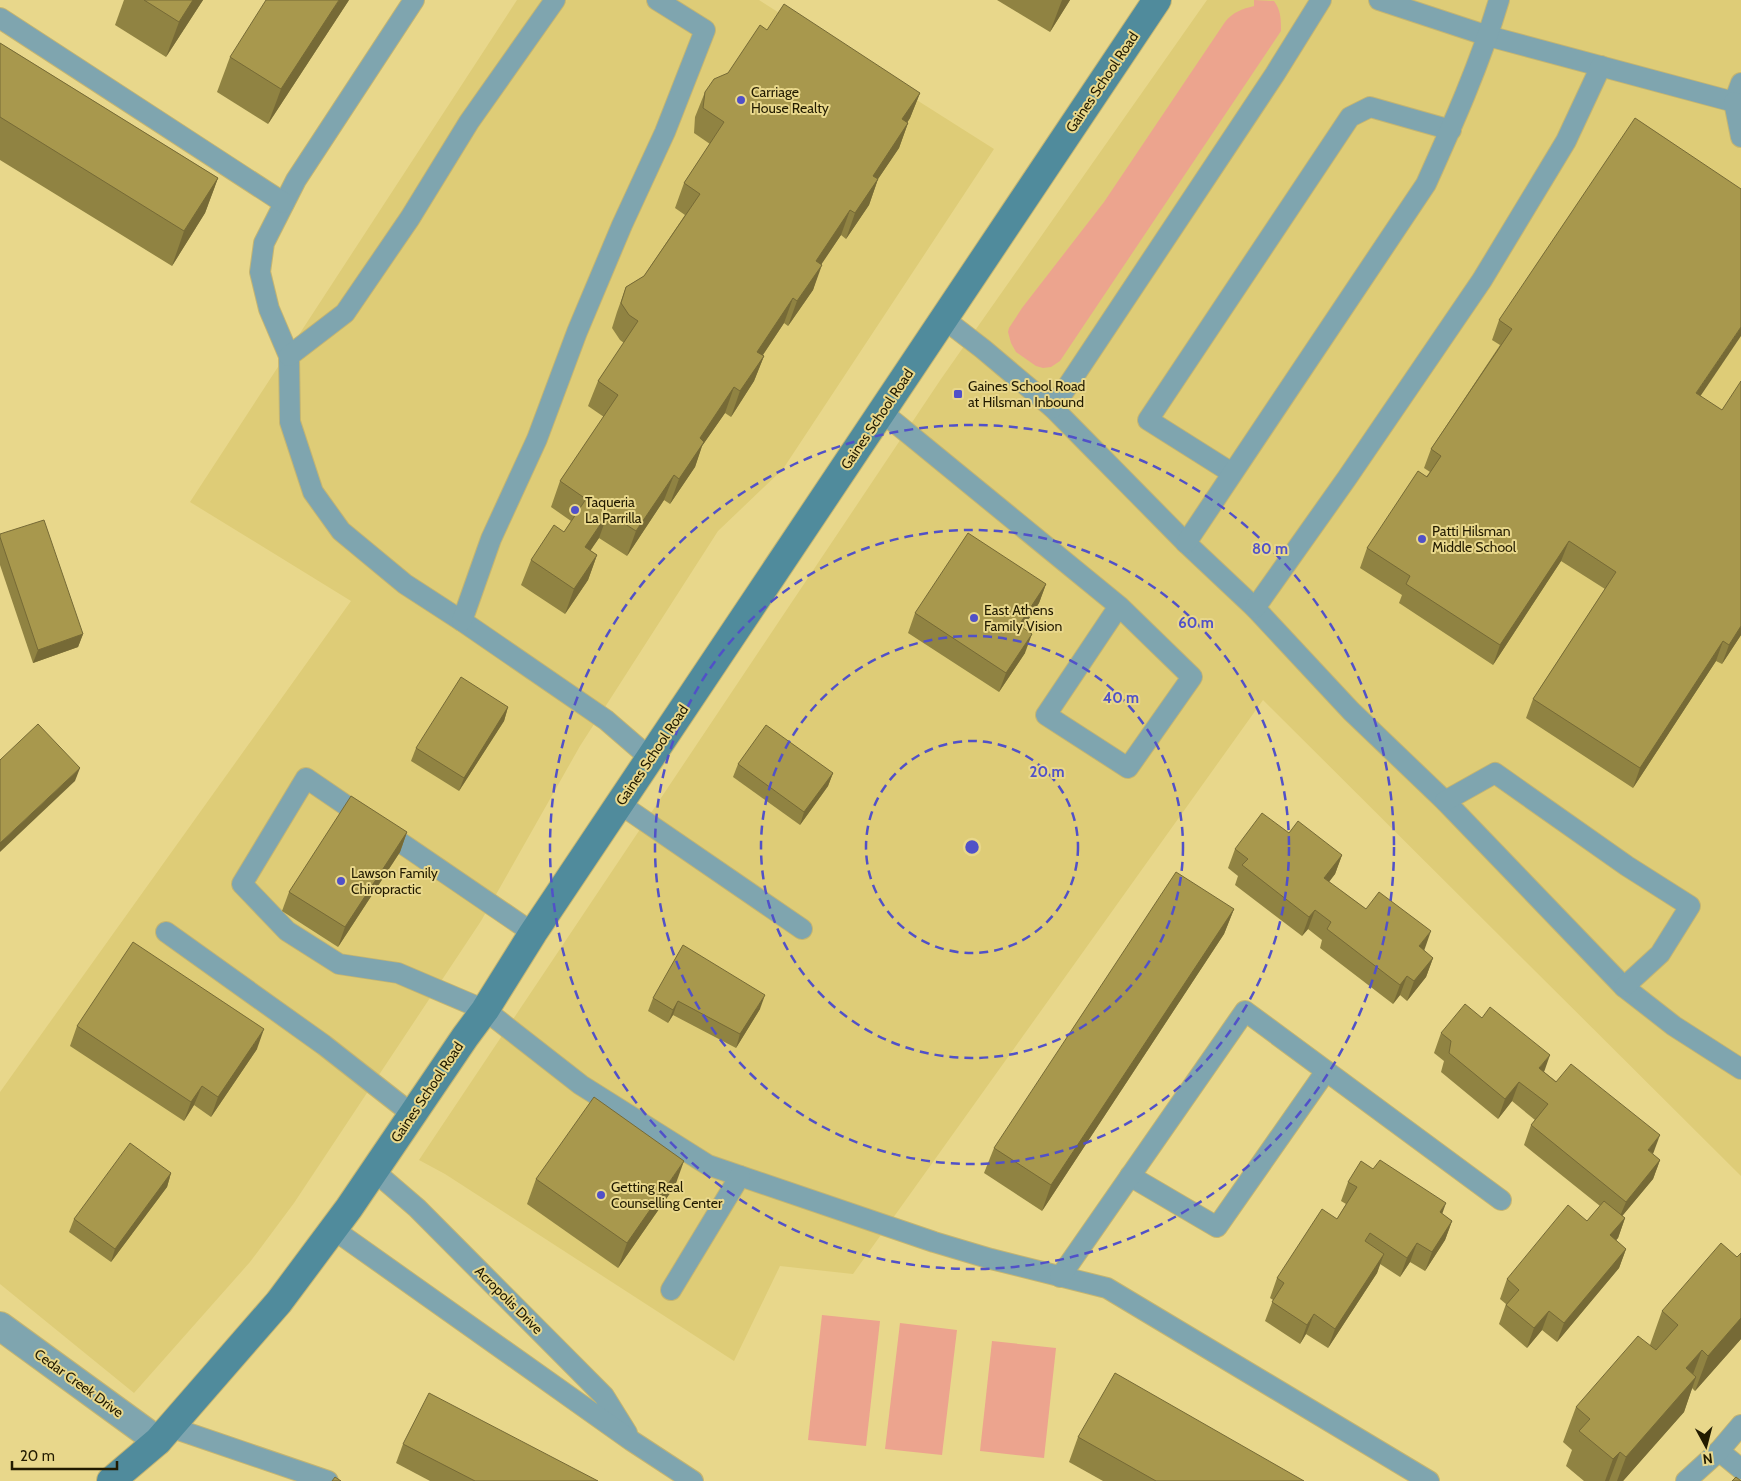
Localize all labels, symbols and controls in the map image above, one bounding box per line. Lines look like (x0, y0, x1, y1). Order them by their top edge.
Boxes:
street label: Gaines School Road (1062, 28, 1142, 136)
place label: Carriage House Realty (751, 83, 829, 117)
marker: Carriage House Realty (735, 94, 747, 106)
street label: Gaines School Road (837, 365, 917, 473)
place label: Gaines School Road at Hilsman Inbound (968, 377, 1085, 411)
marker: Gaines School Road at Hilsman Inbound (952, 388, 964, 400)
place label: Taqueria La Parrilla (585, 493, 642, 527)
marker: Taqueria La Parrilla (569, 504, 581, 516)
place label: Patti Hilsman Middle School (1432, 522, 1517, 556)
marker: Patti Hilsman Middle School (1416, 533, 1428, 545)
text: 80 m (1252, 540, 1288, 558)
place label: East Athens Family Vision (984, 601, 1063, 635)
marker: East Athens Family Vision (968, 612, 980, 624)
text: 60 m (1178, 614, 1214, 632)
text: 40 m (1103, 689, 1139, 707)
street label: Gaines School Road (612, 701, 692, 809)
text: 20 m (1030, 763, 1064, 781)
centre of rings (963, 838, 981, 856)
place label: Lawson Family Chiropractic (351, 864, 438, 898)
marker: Lawson Family Chiropractic (335, 875, 347, 887)
street label: Gaines School Road (387, 1038, 467, 1146)
place label: Getting Real Counselling Center (611, 1178, 723, 1212)
marker: Getting Real Counselling Center (595, 1189, 607, 1201)
street label: Acropolis Drive (471, 1262, 547, 1338)
street label: Cedar Creek Drive (31, 1345, 127, 1421)
north arrow (1681, 1421, 1731, 1471)
scale bar (12, 1438, 118, 1470)
text: 20 m (20, 1447, 55, 1465)
text: N (1702, 1449, 1714, 1468)

